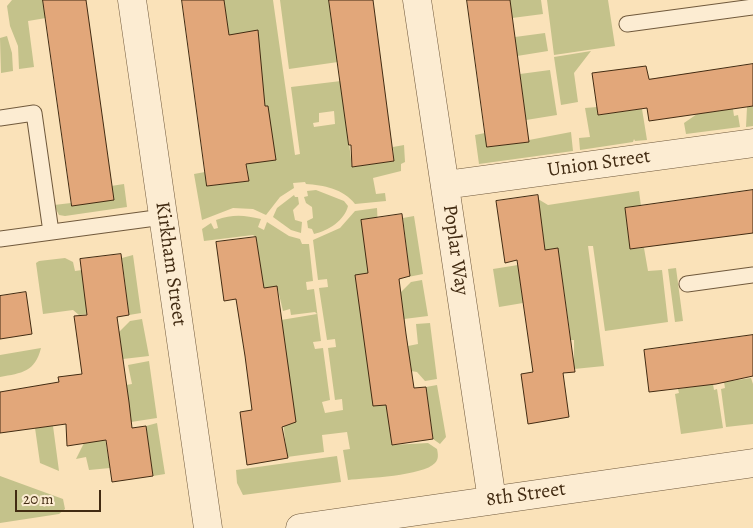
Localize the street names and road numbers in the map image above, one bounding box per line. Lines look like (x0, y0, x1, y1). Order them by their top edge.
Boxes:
street label: Union Street (546, 145, 652, 183)
street label: Kirkham Street (149, 200, 191, 328)
street label: Poplar Way (437, 203, 473, 297)
street label: 8th Street (485, 478, 567, 512)

